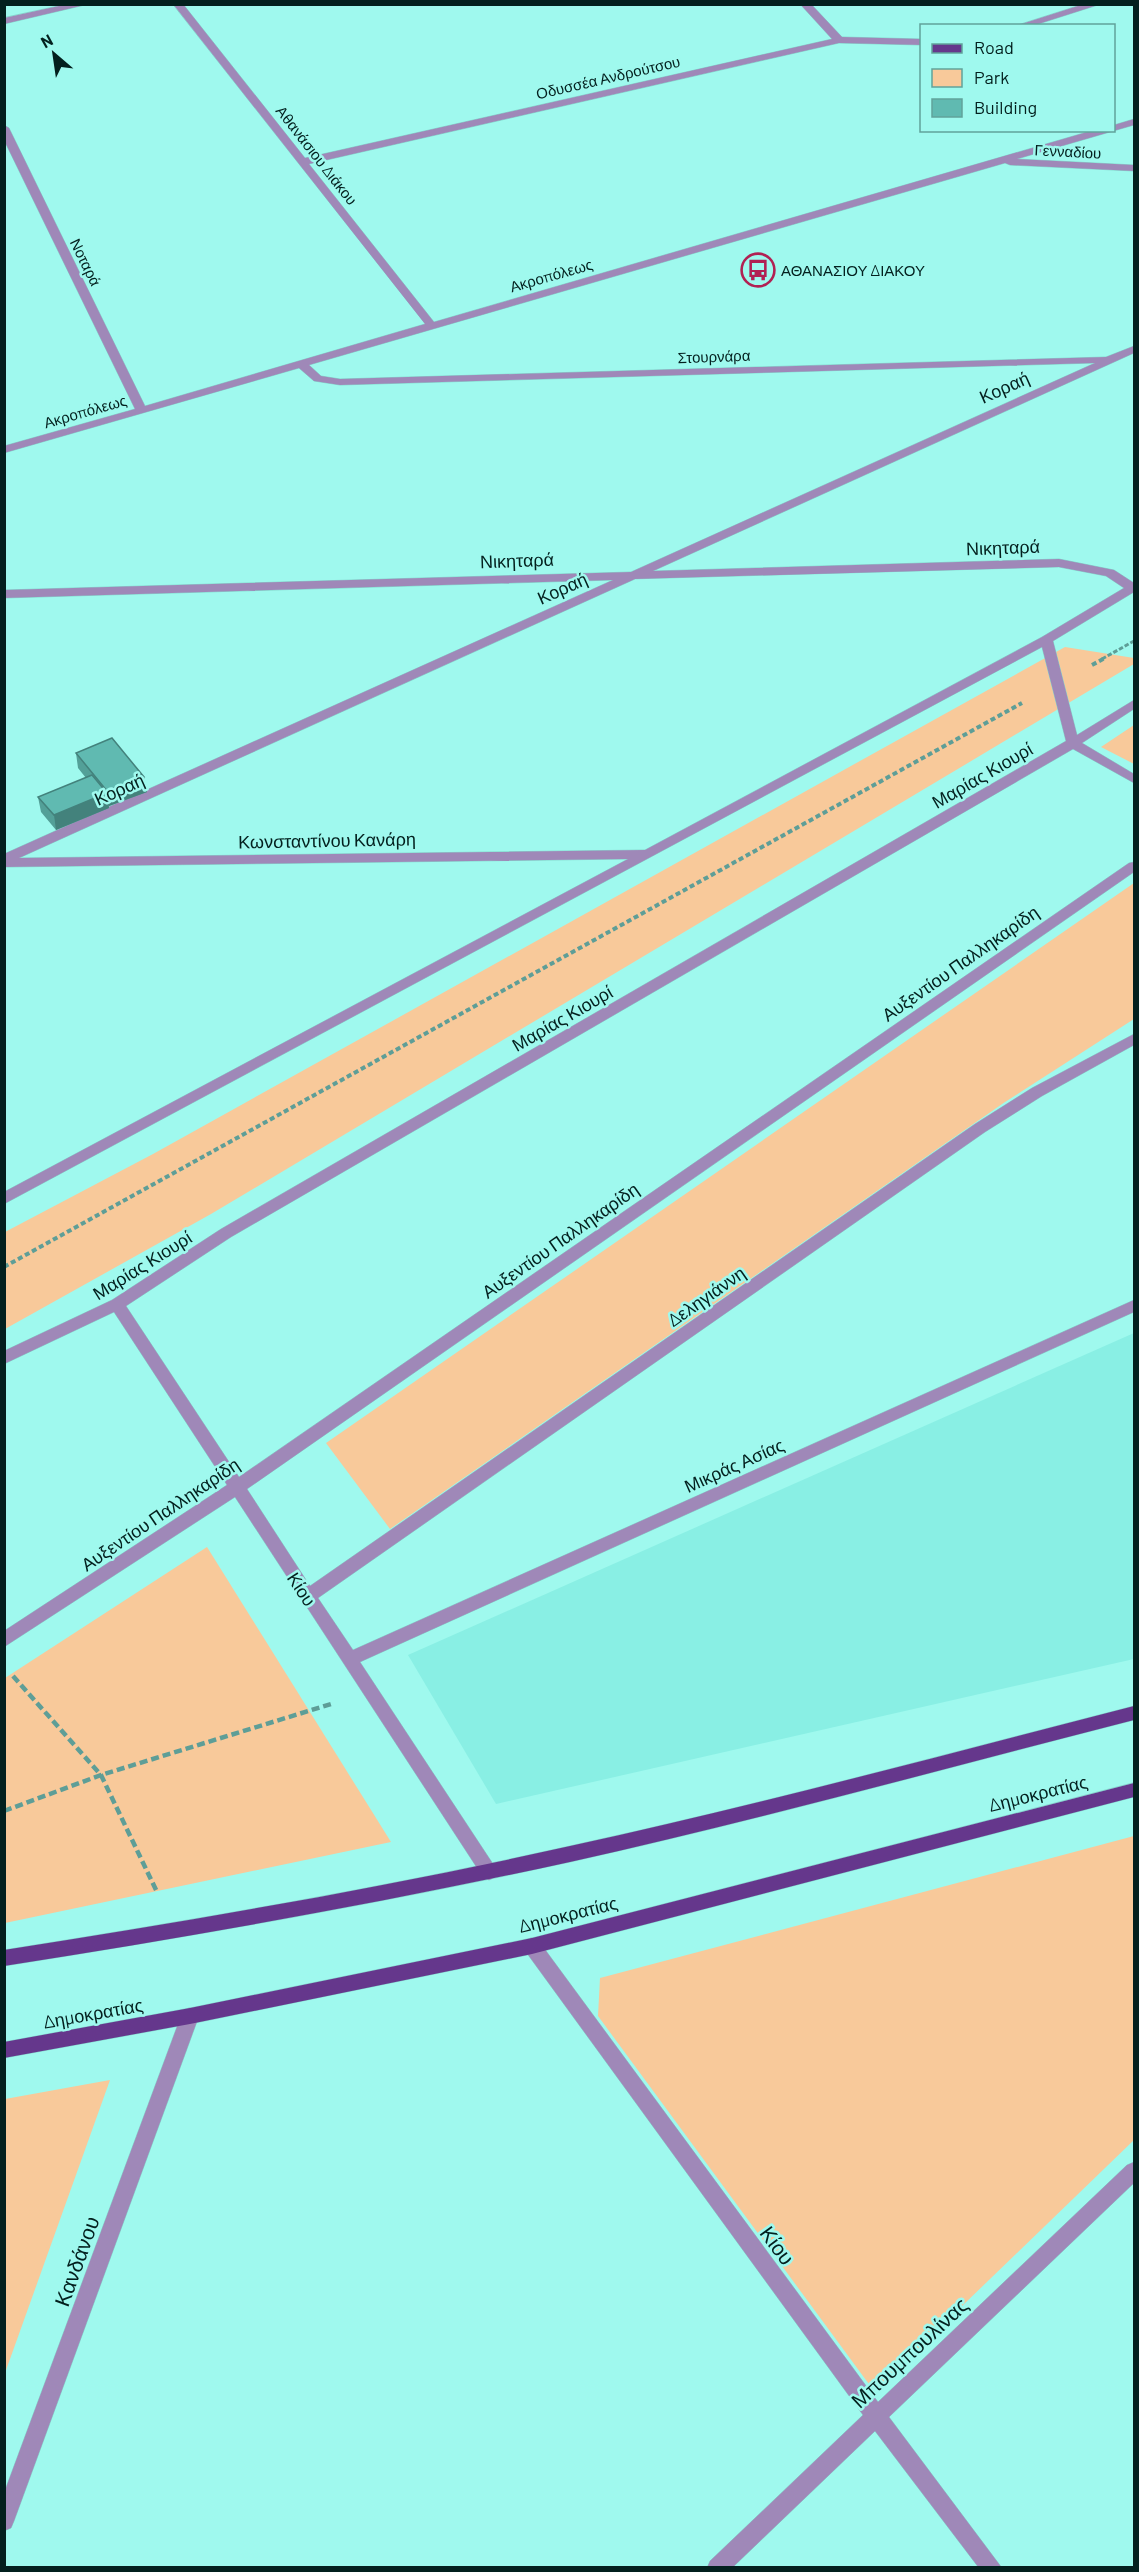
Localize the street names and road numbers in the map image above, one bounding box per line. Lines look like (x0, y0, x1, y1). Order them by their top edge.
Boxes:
street label: Οδυσσέα Ανδρούτσου (534, 52, 682, 102)
street label: Αθανάσιου Διάκου (273, 102, 361, 208)
street label: Γενναδίου (1034, 140, 1102, 162)
street label: Νοταρά (67, 235, 105, 289)
street label: Ακροπόλεως (508, 255, 594, 295)
street label: Στουρνάρα (677, 346, 751, 366)
street label: Κοραή (976, 366, 1032, 408)
street label: Ακροπόλεως (42, 391, 128, 431)
street label: Νικηταρά (966, 535, 1040, 559)
street label: Νικηταρά (480, 548, 554, 572)
street label: Κοραή (534, 567, 590, 609)
street label: Μαρίας Κιουρί (928, 737, 1036, 813)
street label: Κοραή (91, 768, 147, 810)
street label: Κωνσταντίνου Κανάρη (238, 827, 416, 853)
street label: Αυξεντίου Παλληκαρίδη (877, 901, 1043, 1025)
street label: Μαρίας Κιουρί (508, 980, 616, 1056)
street label: Αυξεντίου Παλληκαρίδη (477, 1178, 643, 1302)
street label: Μαρίας Κιουρί (89, 1226, 195, 1304)
street label: Δεληγιάννη (663, 1261, 749, 1331)
street label: Μικράς Ασίας (681, 1433, 788, 1497)
street label: Αυξεντίου Παλληκαρίδη (77, 1453, 243, 1575)
street label: Κίου (283, 1568, 321, 1610)
street label: Δημοκρατίας (986, 1770, 1090, 1816)
street label: Δημοκρατίας (516, 1891, 620, 1937)
street label: Δημοκρατίας (41, 1993, 145, 2033)
street label: Κανδάνου (48, 2213, 104, 2309)
street label: Κίου (756, 2221, 800, 2269)
street label: Μπουμπουλίνας (845, 2292, 973, 2412)

